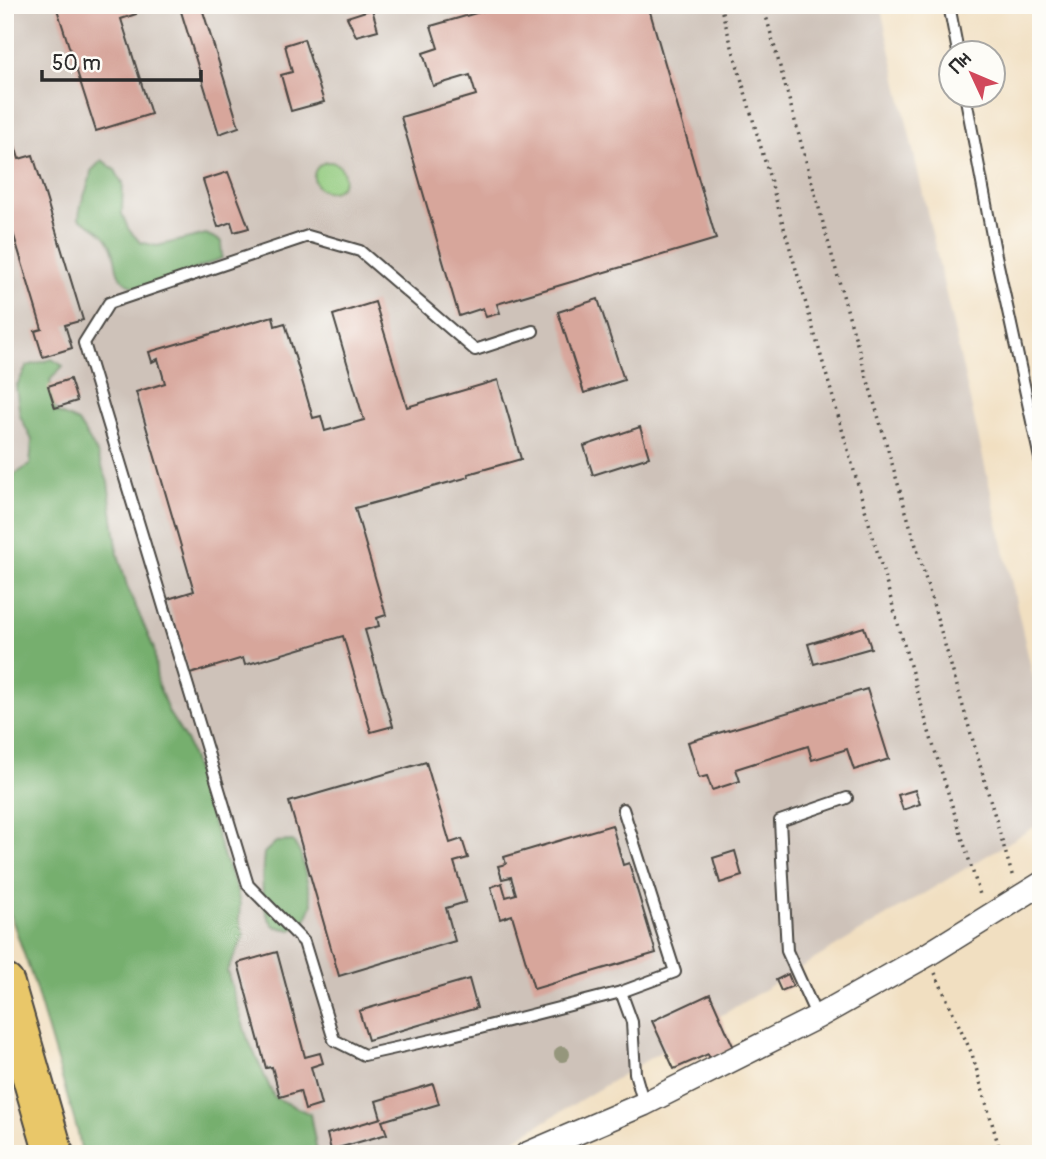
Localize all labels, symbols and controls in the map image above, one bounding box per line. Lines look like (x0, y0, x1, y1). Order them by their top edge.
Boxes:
scale bar (42, 38, 201, 82)
north arrow (937, 38, 1007, 108)
text: Пн (945, 47, 976, 79)
text: 50 m (52, 50, 101, 77)

